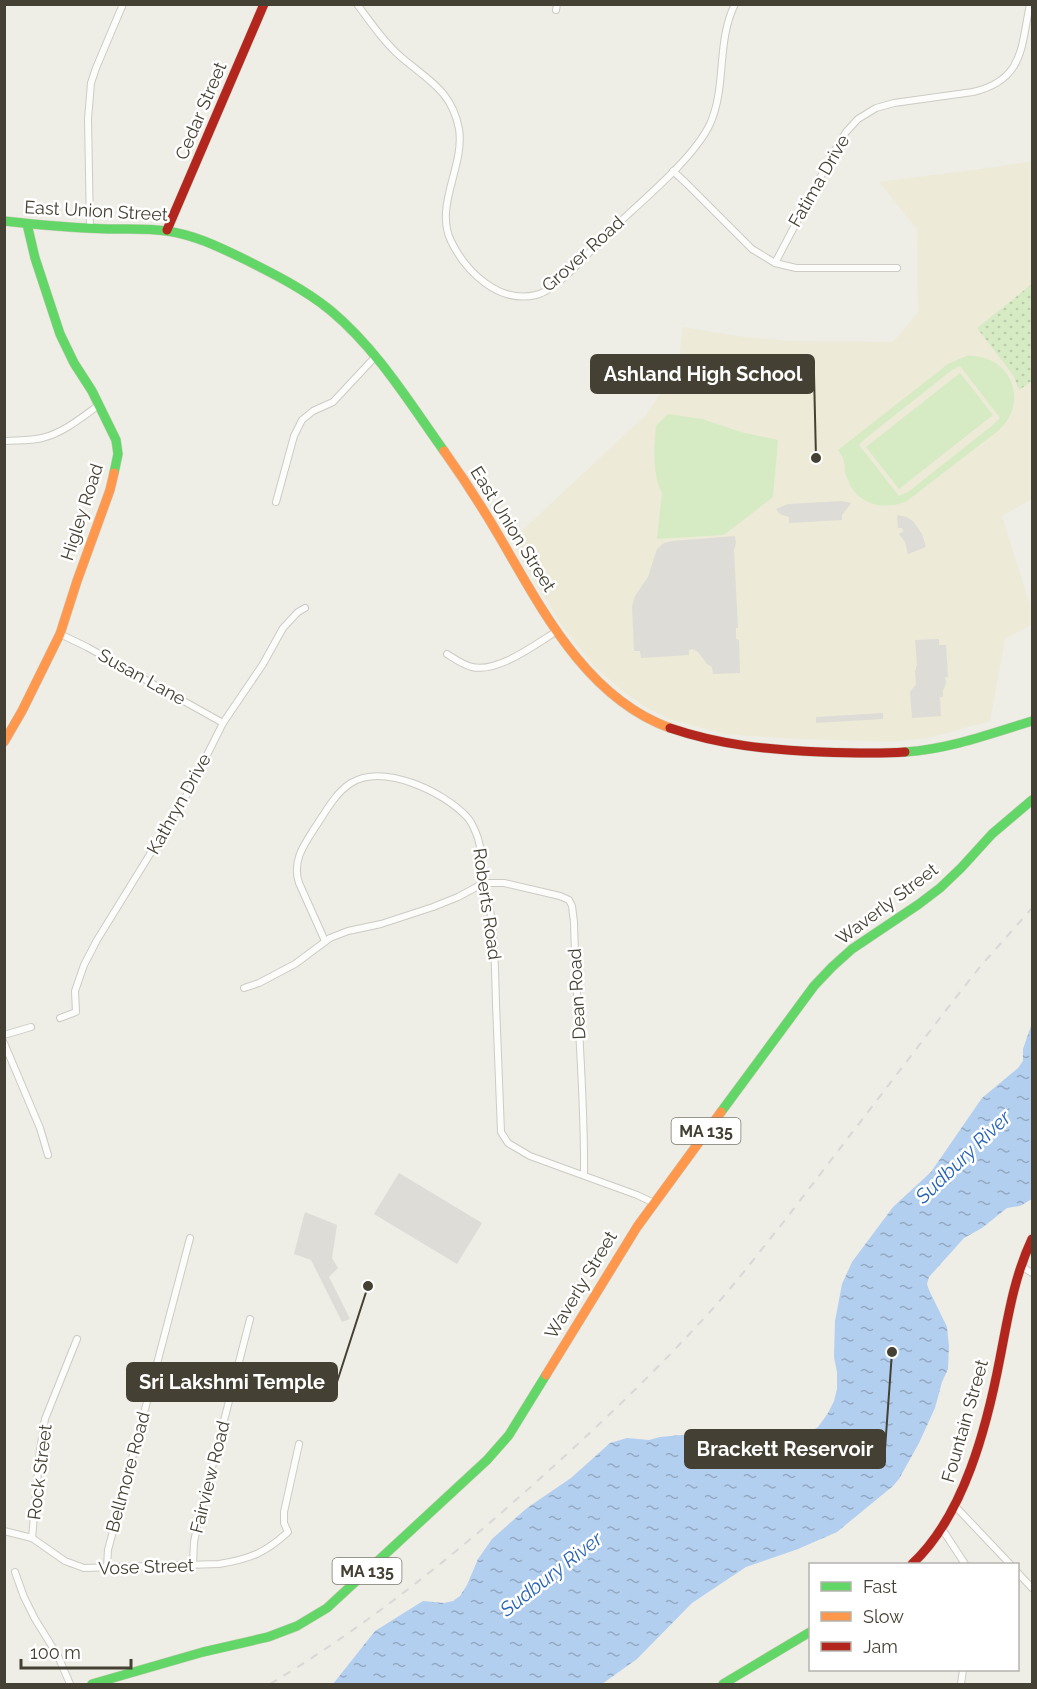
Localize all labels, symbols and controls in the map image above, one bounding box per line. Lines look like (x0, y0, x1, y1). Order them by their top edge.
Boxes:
street label: Cedar Street (170, 59, 231, 163)
street label: Fatima Drive (784, 131, 854, 231)
street label: East Union Street (24, 196, 168, 225)
street label: Grover Road (537, 211, 628, 296)
callout: Ashland High School (591, 355, 814, 393)
text: Ashland High School (604, 362, 803, 386)
street label: Higley Road (56, 461, 107, 563)
street label: East Union Street (466, 462, 560, 595)
street label: Susan Lane (95, 644, 190, 709)
street label: Kathryn Drive (142, 749, 215, 858)
street label: Roberts Road (469, 847, 506, 961)
street label: Waverly Street (832, 859, 942, 949)
street label: Dean Road (564, 948, 589, 1040)
water label: Sudbury River (910, 1105, 1016, 1209)
road number: MA 135 (672, 1118, 740, 1144)
street label: Waverly Street (540, 1227, 621, 1342)
street label: Fountain Street (937, 1357, 992, 1485)
callout: Sri Lakshmi Temple (127, 1363, 337, 1401)
text: Sri Lakshmi Temple (139, 1370, 325, 1394)
street label: Bellmore Road (101, 1409, 154, 1534)
street label: Fairview Road (185, 1418, 234, 1535)
street label: Rock Street (23, 1423, 56, 1521)
callout: Brackett Reservoir (685, 1430, 885, 1468)
text: Brackett Reservoir (697, 1437, 874, 1461)
water label: Sudbury River (494, 1526, 608, 1622)
street label: Vose Street (98, 1554, 194, 1579)
road number: MA 135 (332, 1558, 401, 1584)
legend (809, 1563, 1019, 1671)
text: Fast (863, 1576, 897, 1597)
text: Slow (863, 1606, 904, 1627)
scale bar (21, 1632, 130, 1670)
text: Jam (863, 1636, 898, 1657)
text: 100 m (30, 1642, 81, 1663)

